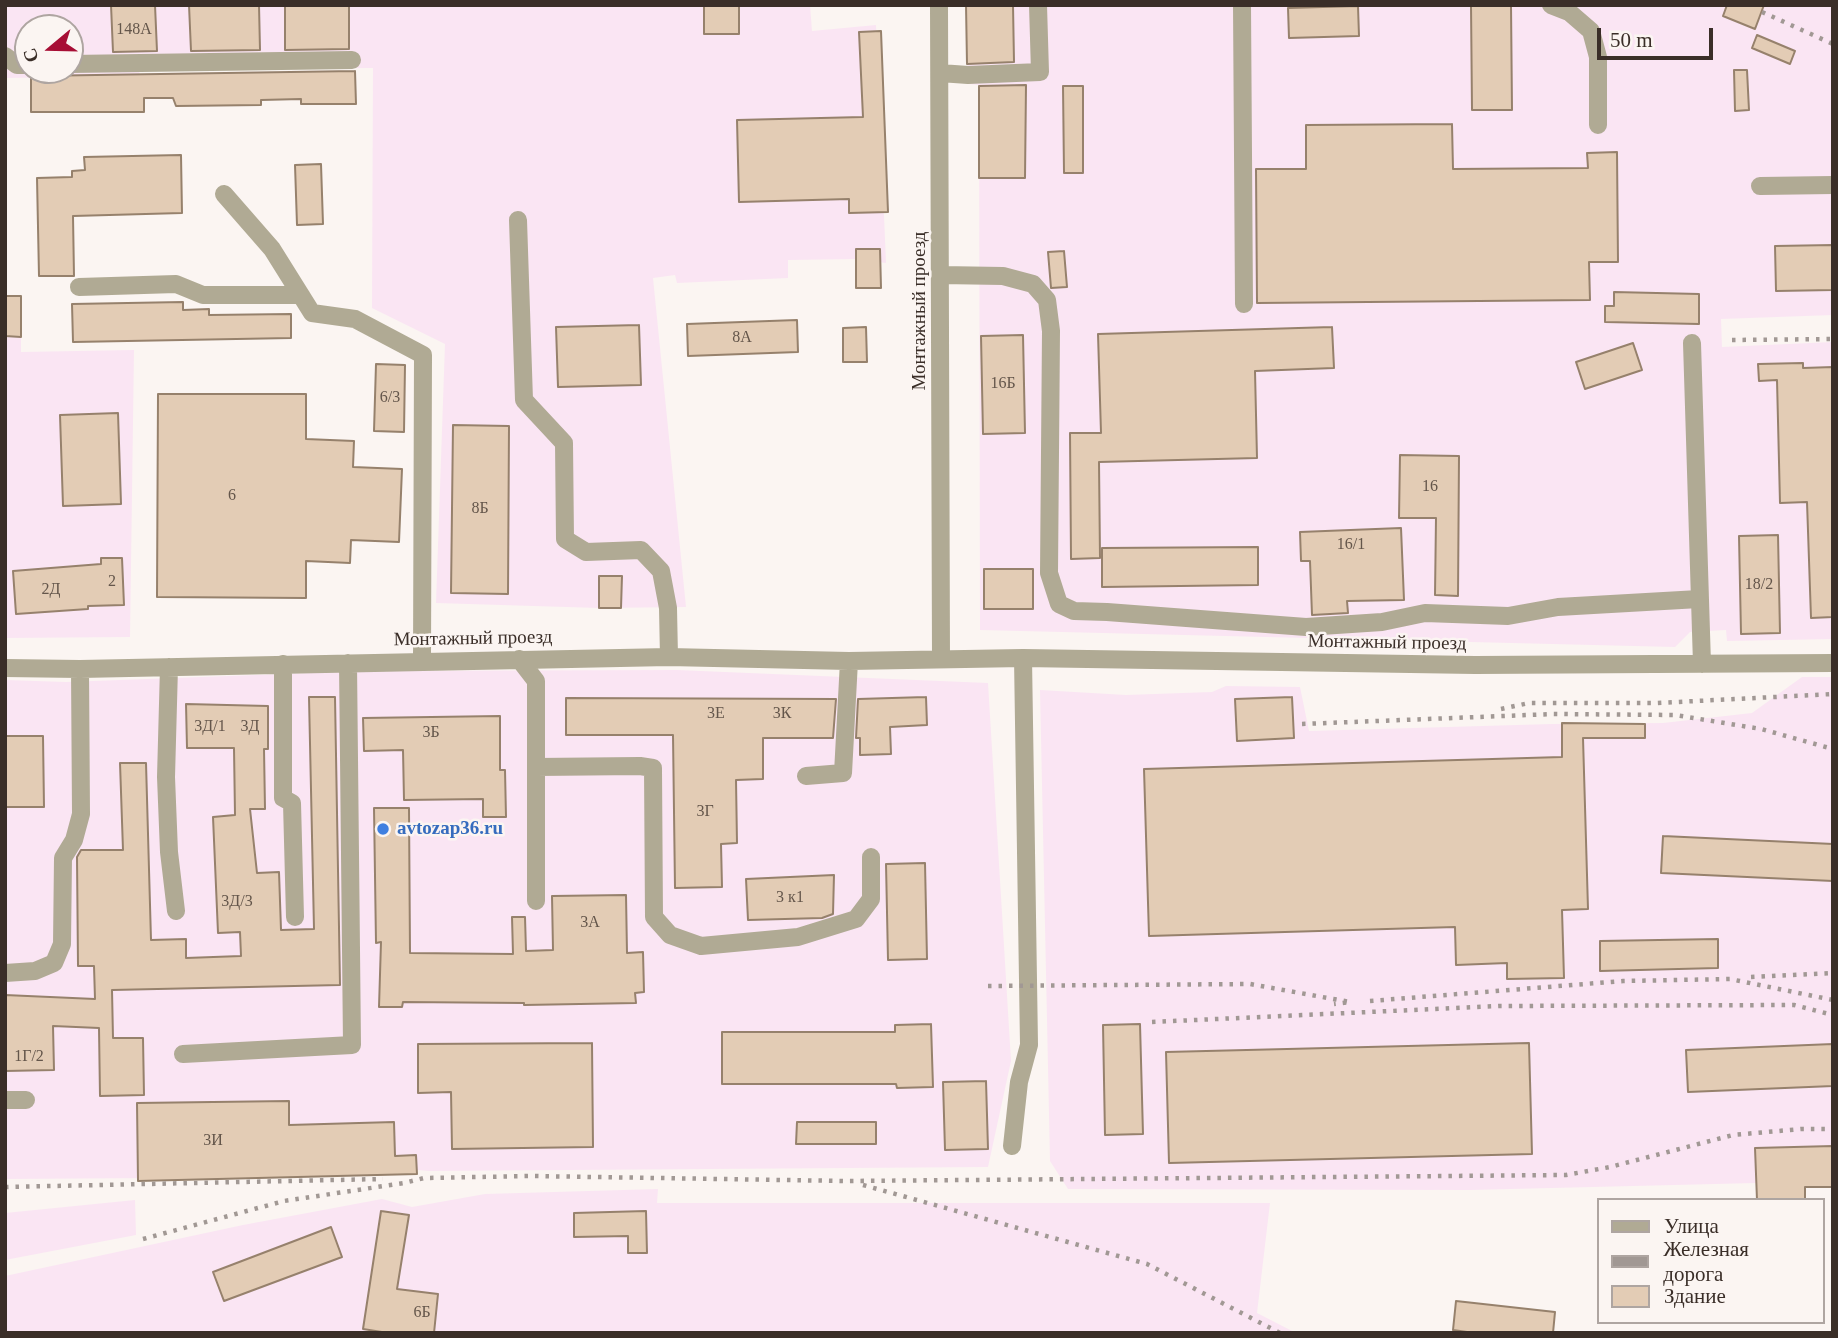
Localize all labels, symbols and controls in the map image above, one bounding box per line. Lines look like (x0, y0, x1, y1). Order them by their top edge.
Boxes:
north arrow (14, 14, 84, 84)
scale bar (1600, 14, 1716, 58)
house number: 148А (116, 20, 152, 40)
text: 50 m (1610, 28, 1653, 52)
text: С (18, 45, 43, 65)
street label: Монтажный проезд (909, 232, 931, 390)
house number: 8А (732, 328, 752, 348)
house number: 16Б (990, 374, 1016, 394)
house number: 6/3 (380, 388, 400, 408)
house number: 16 (1422, 477, 1438, 497)
house number: 6 (228, 486, 236, 506)
house number: 8Б (471, 499, 489, 519)
house number: 16/1 (1337, 535, 1365, 555)
house number: 2 (108, 572, 116, 592)
house number: 18/2 (1745, 575, 1773, 595)
house number: 2Д (42, 580, 60, 600)
street label: Монтажный проезд (393, 626, 553, 652)
street label: Монтажный проезд (1307, 630, 1467, 656)
house number: 3Е (707, 704, 725, 724)
house number: 3К (773, 704, 791, 724)
house number: 3Д/1 (194, 717, 226, 737)
house number: 3Д (241, 717, 259, 737)
house number: 3Б (422, 723, 440, 743)
house number: 3Г (696, 802, 714, 822)
place label: avtozap36.ru (397, 818, 503, 840)
marker: avtozap36.ru (375, 821, 391, 837)
house number: 3 к1 (776, 888, 804, 908)
house number: 3Д/3 (221, 892, 253, 912)
house number: 3А (580, 913, 600, 933)
house number: 1Г/2 (14, 1047, 44, 1067)
house number: 3И (203, 1131, 223, 1151)
legend (1596, 1198, 1824, 1324)
text: Улица (1664, 1214, 1719, 1238)
text: Железная дорога (1663, 1237, 1749, 1286)
text: Здание (1664, 1284, 1726, 1308)
house number: 6Б (413, 1303, 431, 1323)

